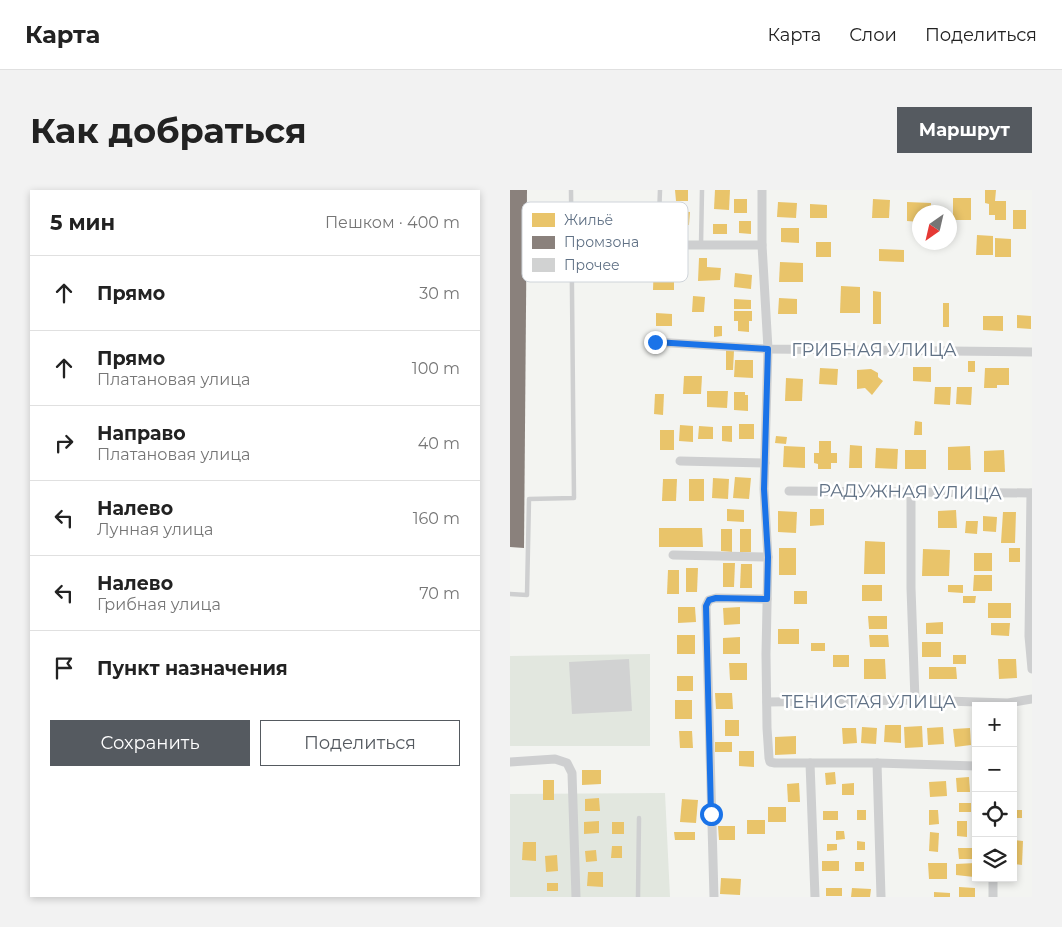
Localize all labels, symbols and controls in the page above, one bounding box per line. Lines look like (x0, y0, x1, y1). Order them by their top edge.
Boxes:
text: Карта (25, 20, 100, 49)
text: Карта (767, 24, 821, 46)
text: Слои (849, 24, 897, 46)
text: Поделиться (925, 24, 1037, 46)
button: Маршрут (897, 107, 1032, 153)
text: Как добраться (30, 109, 307, 152)
legend (522, 202, 688, 282)
north arrow (912, 205, 957, 250)
text: 5 мин (50, 210, 115, 235)
text: Жильё (564, 211, 613, 229)
text: Пешком · 400 m (325, 213, 460, 232)
text: Промзона (564, 233, 639, 251)
text: Прочее (564, 256, 620, 274)
icon: ahead (50, 279, 78, 307)
text: Прямо (97, 282, 165, 305)
text: 30 m (419, 284, 460, 303)
route end (644, 331, 667, 354)
street label: ГРИБНАЯ УЛИЦА (791, 339, 957, 361)
text: Прямо (97, 347, 165, 370)
icon: ahead (50, 354, 78, 382)
text: 100 m (412, 359, 460, 378)
text: Платановая улица (97, 370, 250, 389)
text: Направо (97, 422, 186, 445)
icon: right (50, 429, 78, 457)
text: 40 m (418, 434, 460, 453)
text: Платановая улица (97, 445, 250, 464)
street label: РАДУЖНАЯ УЛИЦА (818, 479, 1003, 505)
text: Налево (97, 497, 173, 520)
icon: left (50, 504, 78, 532)
text: 160 m (413, 509, 460, 528)
text: Лунная улица (97, 520, 213, 539)
text: Налево (97, 572, 173, 595)
icon: left (50, 579, 78, 607)
text: 70 m (419, 584, 460, 603)
text: Грибная улица (97, 595, 221, 614)
icon: arrive (50, 654, 78, 682)
text: Пункт назначения (97, 657, 288, 680)
street label: ТЕНИСТАЯ УЛИЦА (782, 691, 957, 713)
map controls (972, 702, 1017, 882)
button: + (972, 702, 1017, 747)
button: Сохранить (50, 720, 250, 766)
button: Поделиться (260, 720, 460, 766)
button: − (972, 747, 1017, 792)
button: locate (972, 792, 1017, 837)
route start (700, 803, 723, 826)
button: layers (972, 837, 1017, 882)

